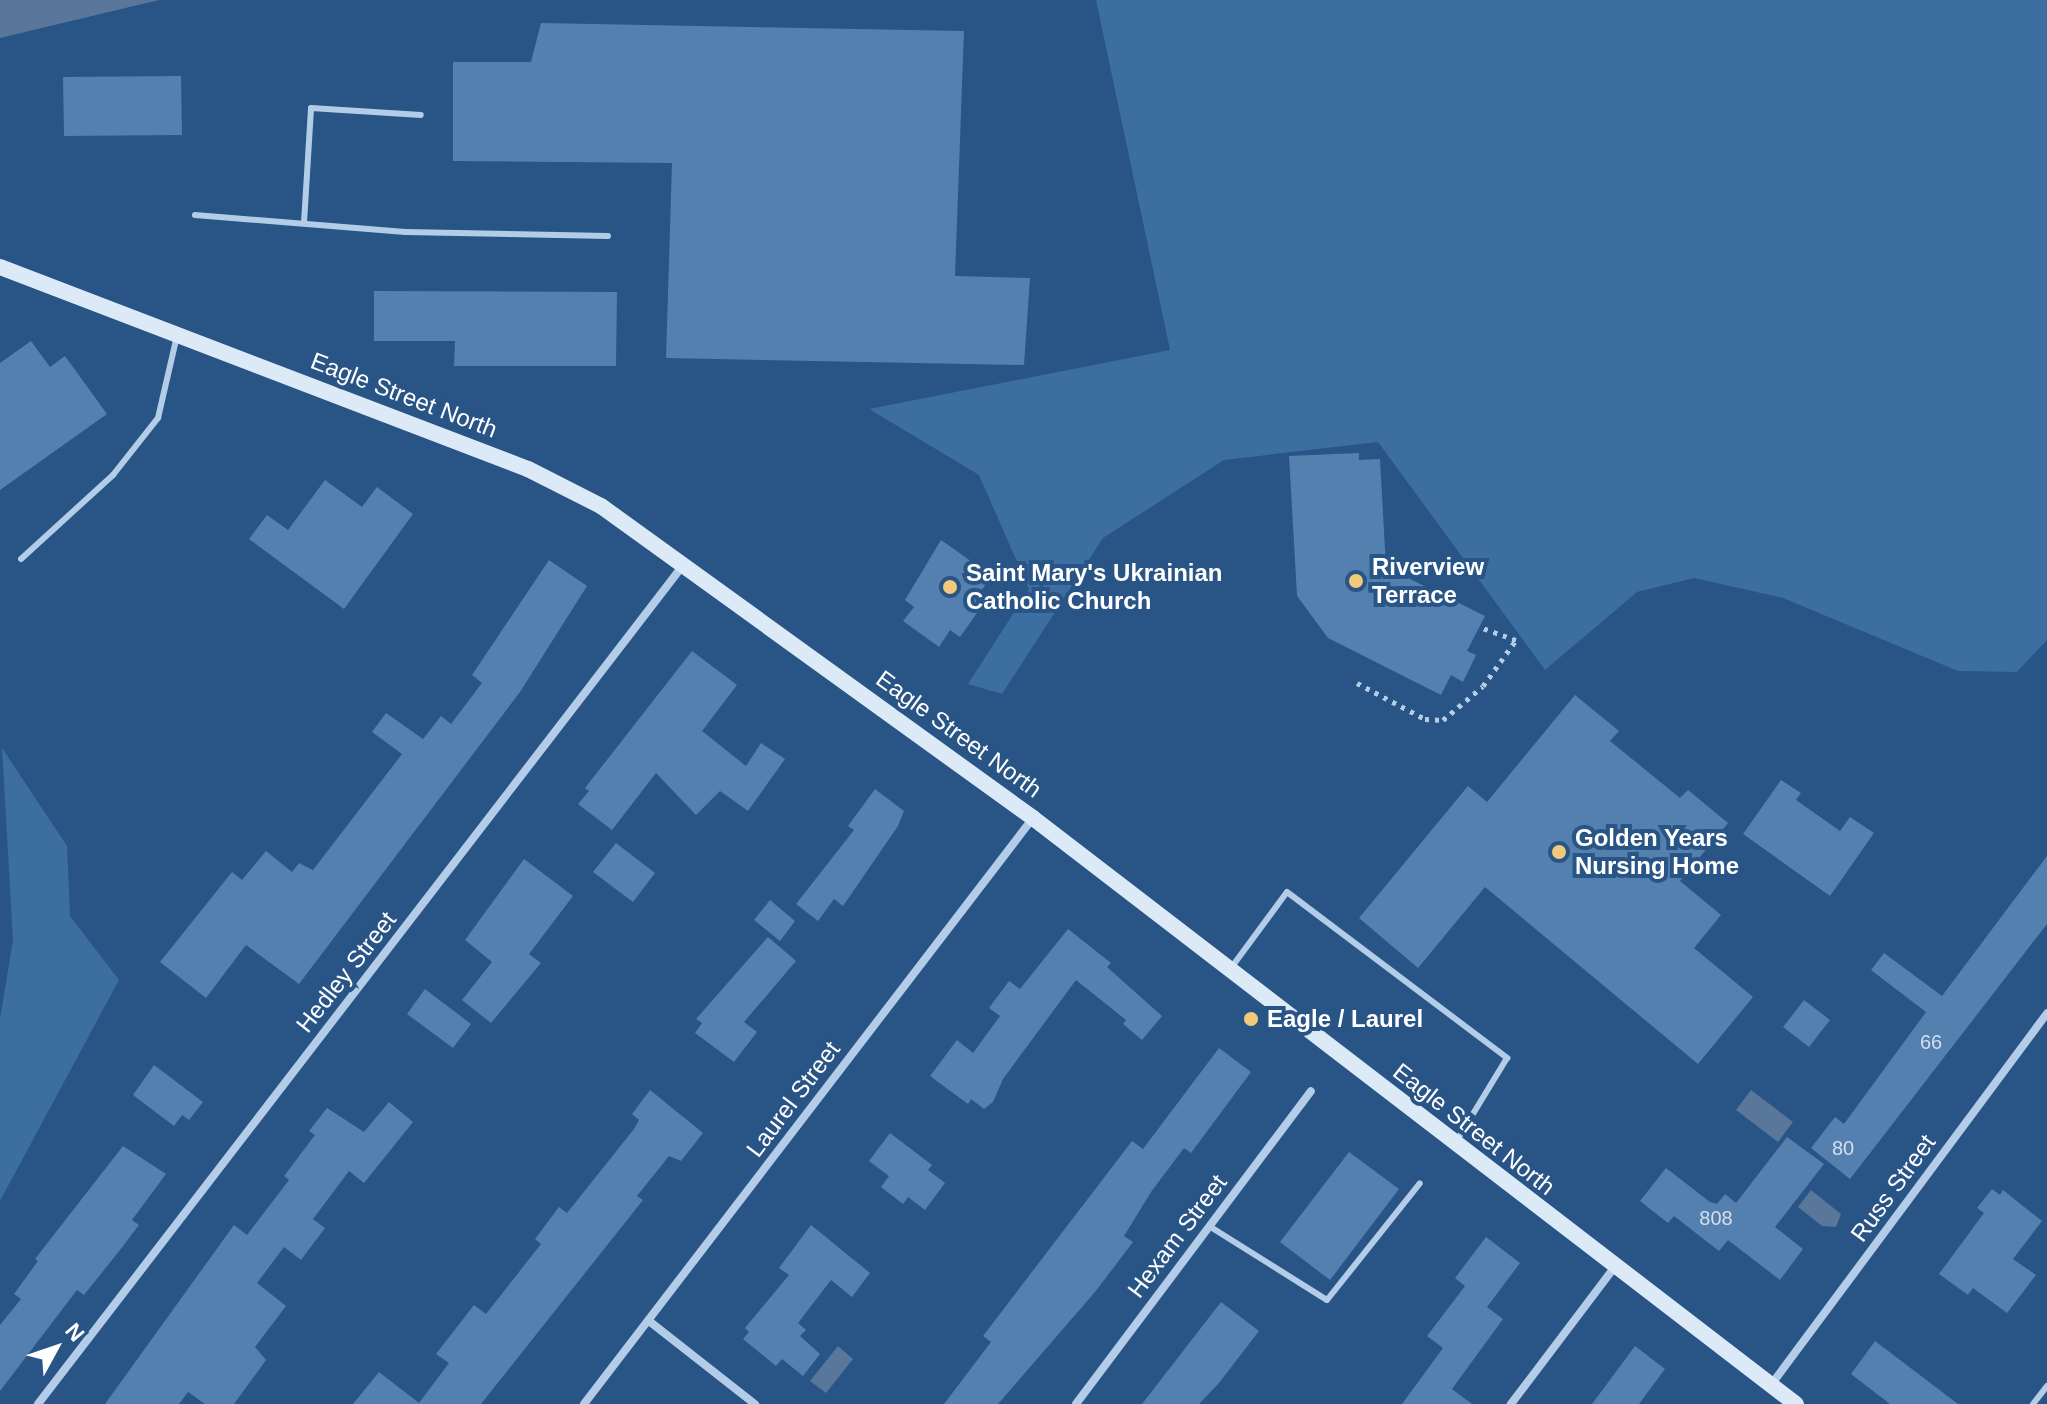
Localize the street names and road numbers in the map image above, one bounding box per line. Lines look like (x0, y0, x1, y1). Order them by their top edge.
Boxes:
street label: Eagle Street North (307, 346, 501, 444)
street label: Eagle Street North (871, 664, 1047, 804)
street label: Hedley Street (290, 906, 402, 1038)
street label: Laurel Street (740, 1035, 846, 1163)
street label: Eagle Street North (1387, 1057, 1561, 1201)
street label: Russ Street (1845, 1129, 1941, 1247)
street label: Hexam Street (1121, 1169, 1233, 1303)

